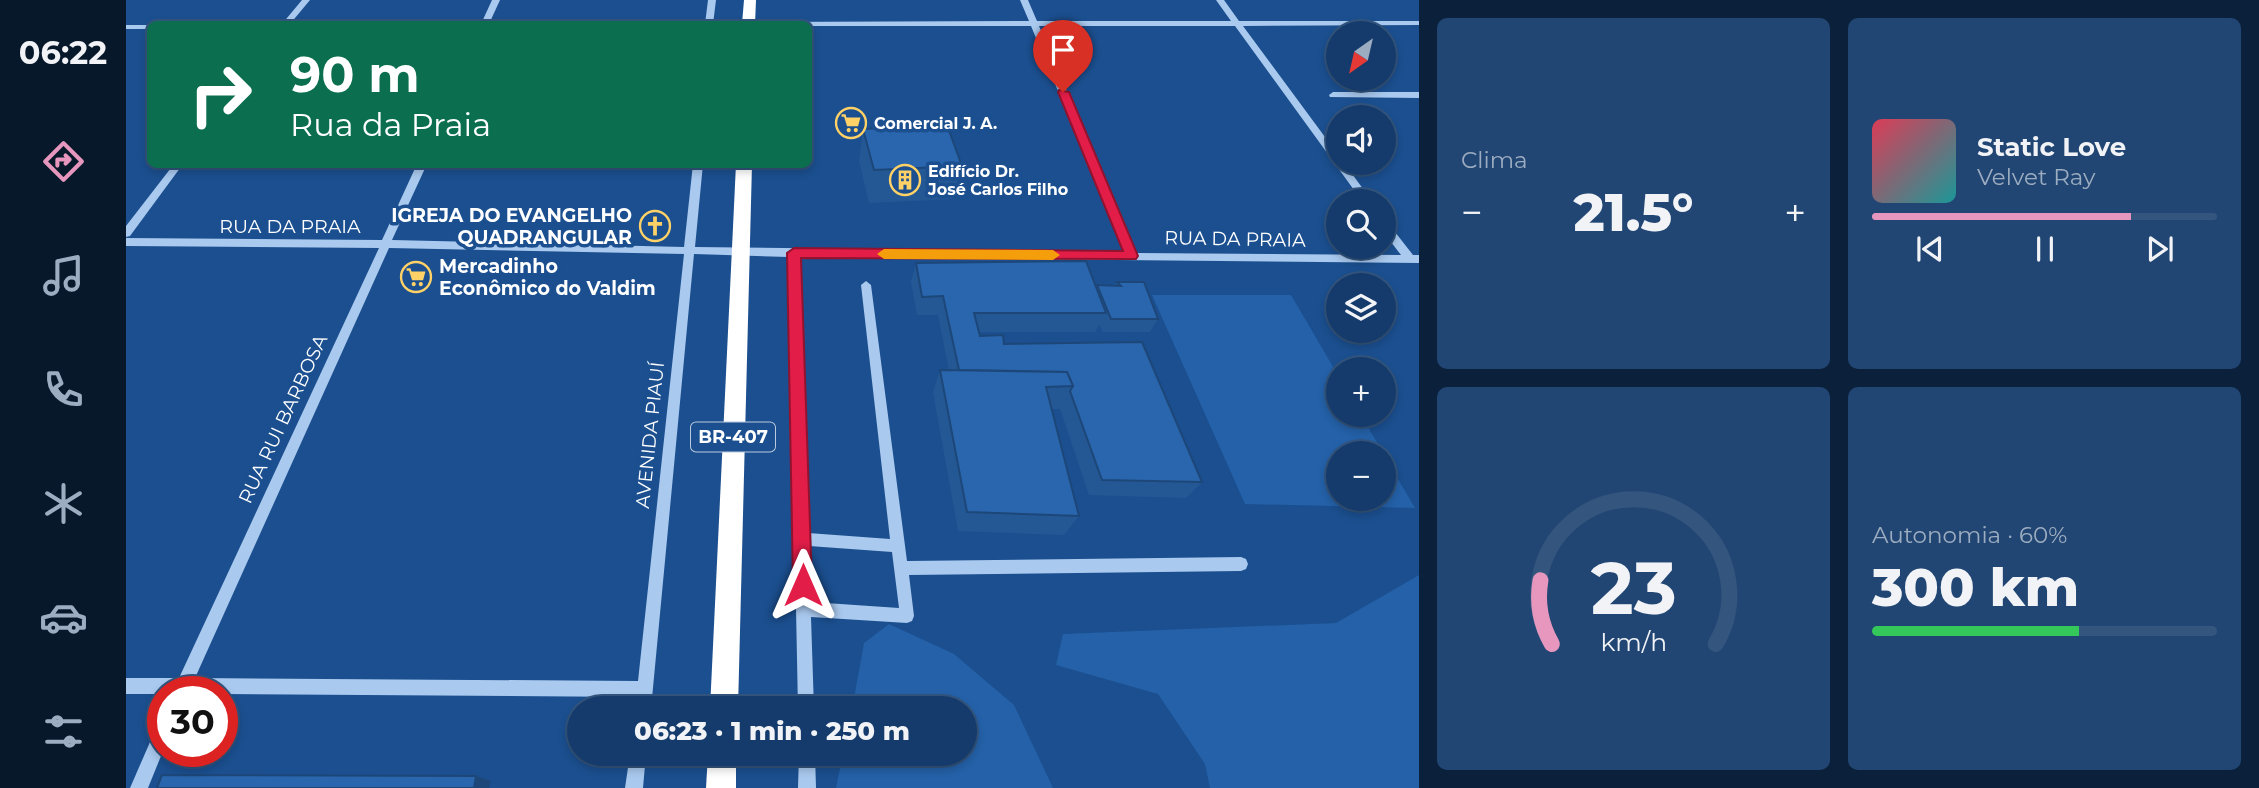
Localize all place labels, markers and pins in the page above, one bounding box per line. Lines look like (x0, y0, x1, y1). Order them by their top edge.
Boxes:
pin (1033, 20, 1093, 92)
supermarket icon: Comercial J. A. (834, 106, 868, 140)
place label: Comercial J. A. (874, 114, 997, 133)
place label: Edifício Dr. José Carlos Filho (927, 162, 1068, 199)
building icon: Edifício Dr. José Carlos Filho (888, 163, 922, 197)
place label: IGREJA DO EVANGELHO QUADRANGULAR (391, 204, 632, 249)
church icon: IGREJA DO EVANGELHO QUADRANGULAR (638, 209, 672, 243)
place label: Mercadinho Econômico do Valdim (439, 255, 656, 300)
supermarket icon: Mercadinho Econômico do Valdim (399, 260, 433, 294)

